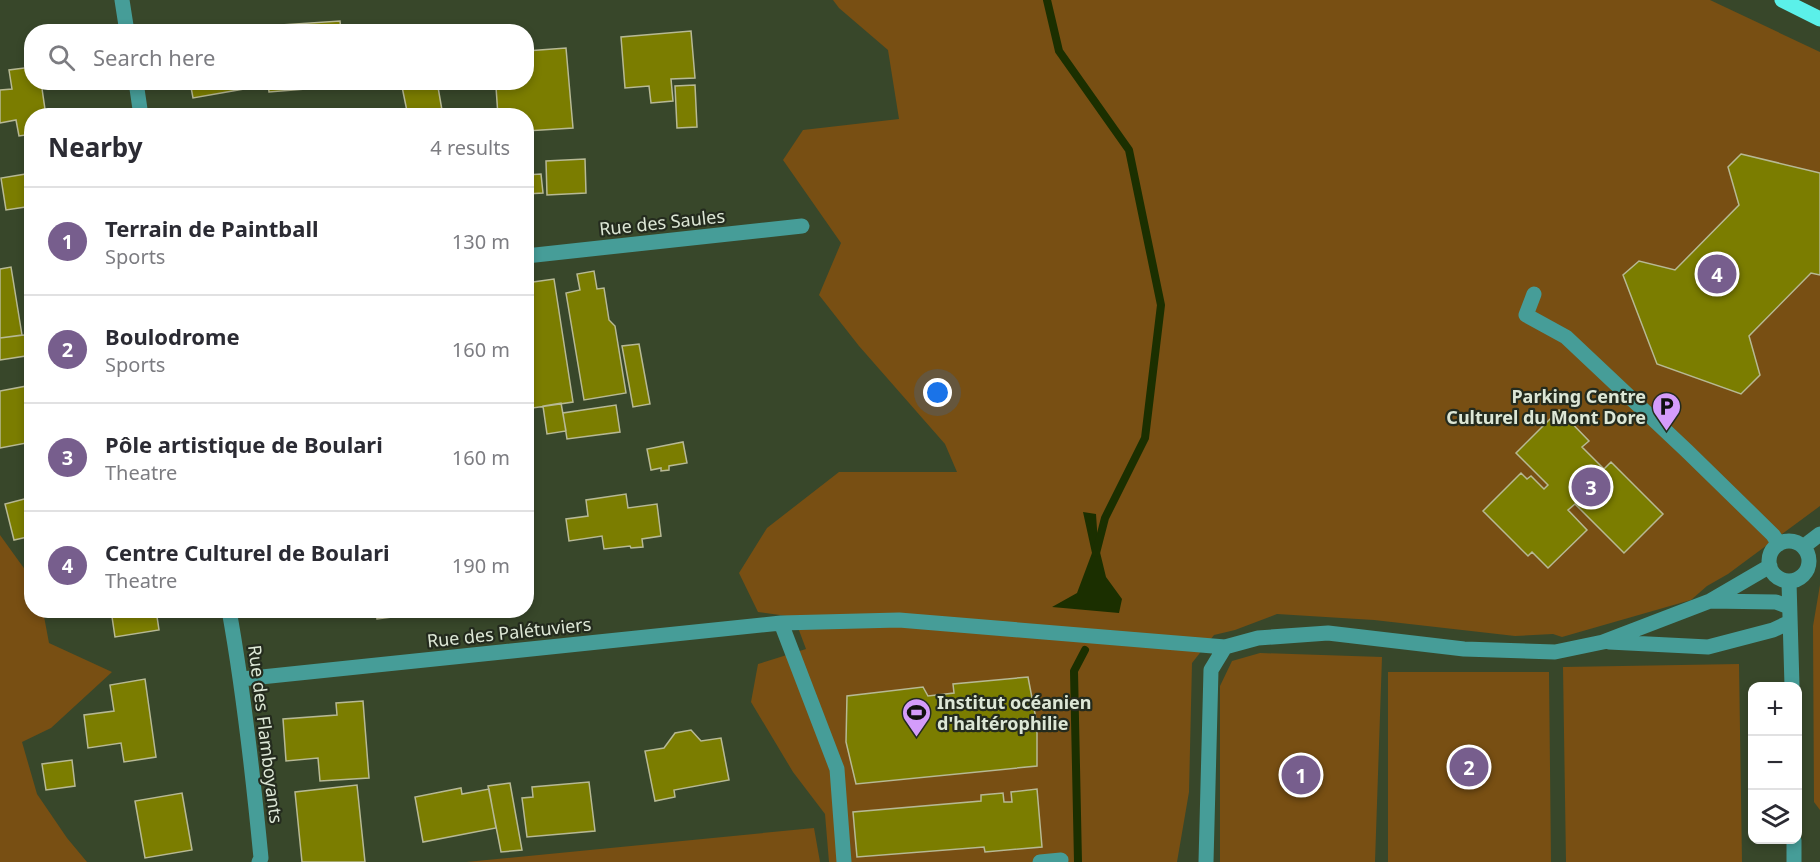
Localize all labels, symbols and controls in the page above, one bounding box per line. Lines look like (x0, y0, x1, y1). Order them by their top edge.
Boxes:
search box (24, 24, 534, 90)
icon: search (45, 41, 78, 74)
text: Search here (93, 42, 215, 72)
text: Nearby (48, 129, 143, 165)
text: 4 results (430, 134, 510, 161)
street label: Rue des Saules (598, 203, 726, 241)
text: Terrain de Paintball (105, 213, 319, 243)
text: 1 (62, 228, 73, 255)
text: 130 m (452, 228, 510, 255)
text: Sports (105, 243, 165, 270)
pin: 4 (1698, 252, 1736, 296)
text: Boulodrome (105, 321, 240, 351)
text: 2 (62, 336, 73, 363)
text: 160 m (452, 336, 510, 363)
text: Sports (105, 351, 165, 378)
your location (923, 378, 952, 407)
place label: Parking Centre Culturel du Mont Dore (1446, 384, 1646, 429)
parking icon: Parking Centre Culturel du Mont Dore (1651, 390, 1683, 432)
text: Pôle artistique de Boulari (105, 429, 383, 459)
text: 3 (62, 444, 73, 471)
text: 160 m (452, 444, 510, 471)
text: Theatre (105, 459, 177, 486)
pin: 3 (1572, 464, 1610, 510)
text: Centre Culturel de Boulari (105, 537, 390, 567)
text: 4 (62, 552, 73, 579)
text: 190 m (452, 552, 510, 579)
text: Theatre (105, 567, 177, 594)
street label: Rue des Palétuviers (426, 611, 592, 653)
street label: Rue des Flamboyants (243, 643, 289, 825)
map controls (1748, 682, 1802, 844)
button: + (1748, 682, 1802, 736)
place label: Institut océanien d'haltérophilie (937, 690, 1092, 735)
sports icon: Institut océanien d'haltérophilie (900, 696, 932, 738)
button: − (1748, 736, 1802, 790)
pin: 2 (1450, 744, 1488, 789)
pin: 1 (1282, 752, 1320, 798)
button: layers (1748, 790, 1802, 844)

